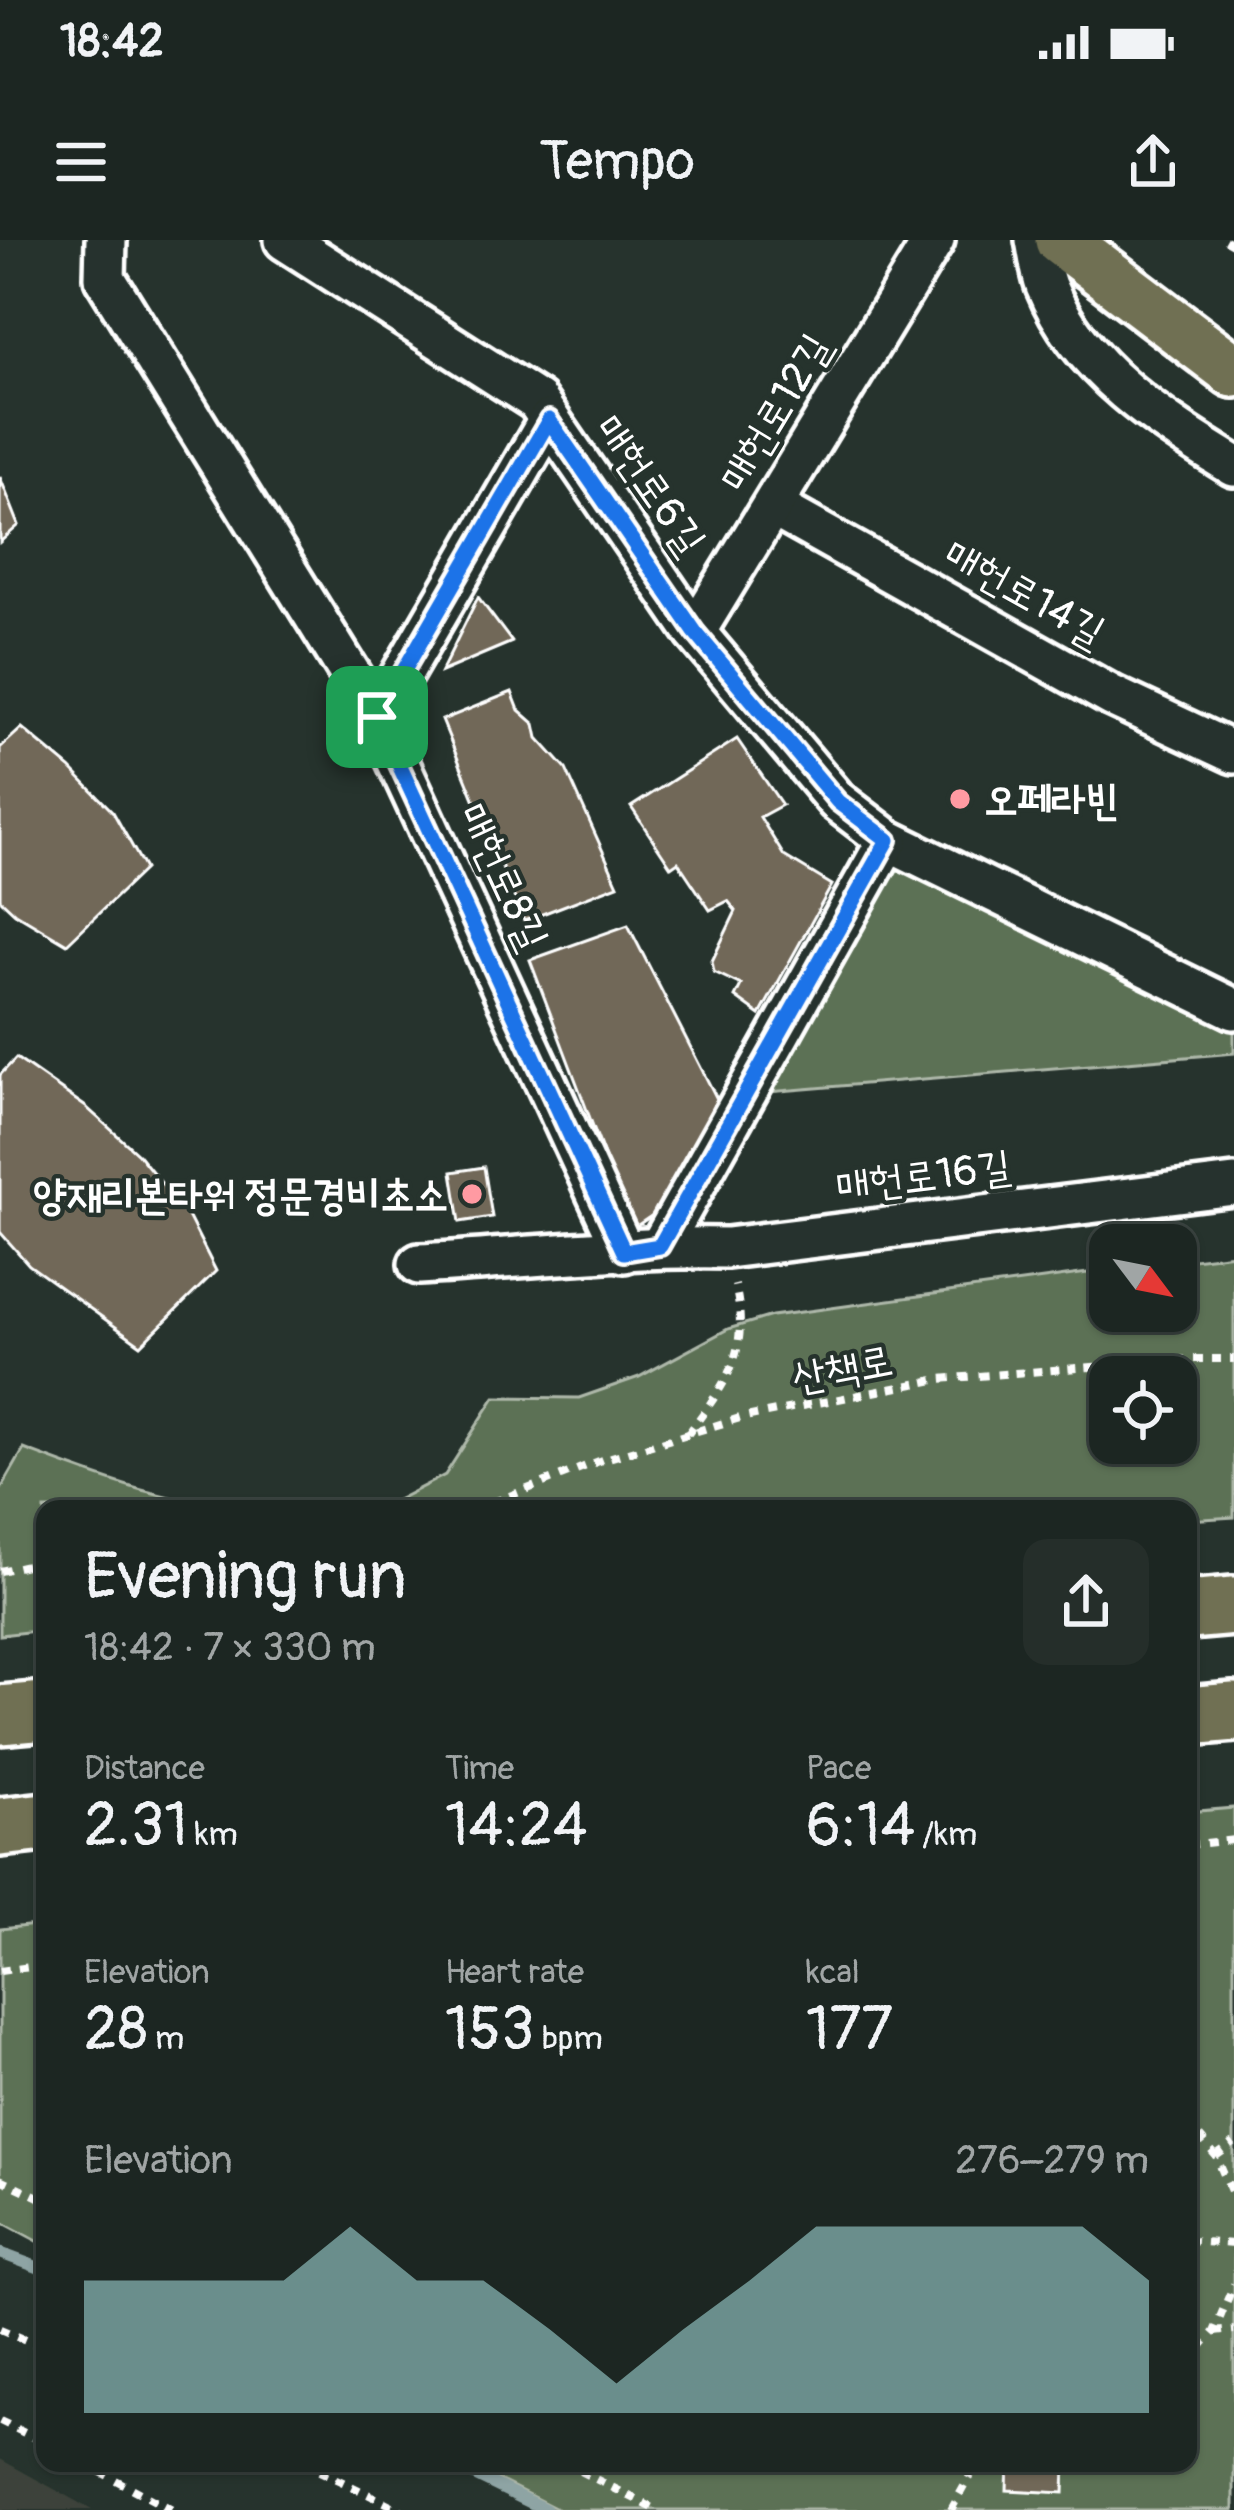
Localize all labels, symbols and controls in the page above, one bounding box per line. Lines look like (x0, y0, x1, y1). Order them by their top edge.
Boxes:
text: 18:42 (60, 14, 164, 70)
text: Tempo (539, 128, 695, 196)
icon: menu (48, 129, 114, 195)
icon: share (1120, 129, 1186, 195)
street label: 매헌로12길 (708, 325, 843, 501)
street label: 매헌로6길 (582, 405, 716, 565)
street label: 매헌로14길 (934, 528, 1114, 659)
pin (326, 666, 428, 768)
icon: arrive (344, 684, 410, 750)
place label: 오페라빈 (984, 775, 1119, 827)
marker: 오페라빈 (947, 786, 973, 812)
street label: 매헌로8길 (446, 795, 559, 959)
street label: 매헌로16길 (833, 1140, 1014, 1214)
place label: 양재리본타워 정문경비초소 (33, 1170, 448, 1222)
marker: 양재리본타워 정문경비초소 (459, 1181, 485, 1207)
north arrow (1089, 1224, 1197, 1332)
map controls (1089, 1224, 1197, 1464)
street label: 산책로 (788, 1335, 897, 1405)
button: locate (1089, 1356, 1197, 1464)
text: Evening run (84, 1536, 407, 1619)
button: share (1023, 1539, 1149, 1665)
text: 18:42 · 7 × 330 m (84, 1623, 376, 1672)
text: Distance (84, 1748, 205, 1789)
text: Time (445, 1748, 514, 1789)
text: Pace (806, 1748, 871, 1789)
text: 2.31 (84, 1789, 188, 1864)
text: 14:24 (445, 1789, 588, 1864)
text: 6:14 (806, 1789, 915, 1864)
text: km (188, 1814, 238, 1855)
text: /km (915, 1814, 977, 1855)
text: Elevation (84, 1952, 210, 1993)
text: Heart rate (445, 1952, 584, 1993)
text: kcal (806, 1952, 860, 1993)
text: 28 (84, 1993, 148, 2068)
text: 153 (445, 1993, 534, 2068)
text: 177 (806, 1993, 893, 2068)
text: m (148, 2018, 184, 2059)
text: bpm (534, 2018, 603, 2059)
text: Elevation (84, 2136, 233, 2185)
text: 276–279 m (955, 2136, 1149, 2185)

